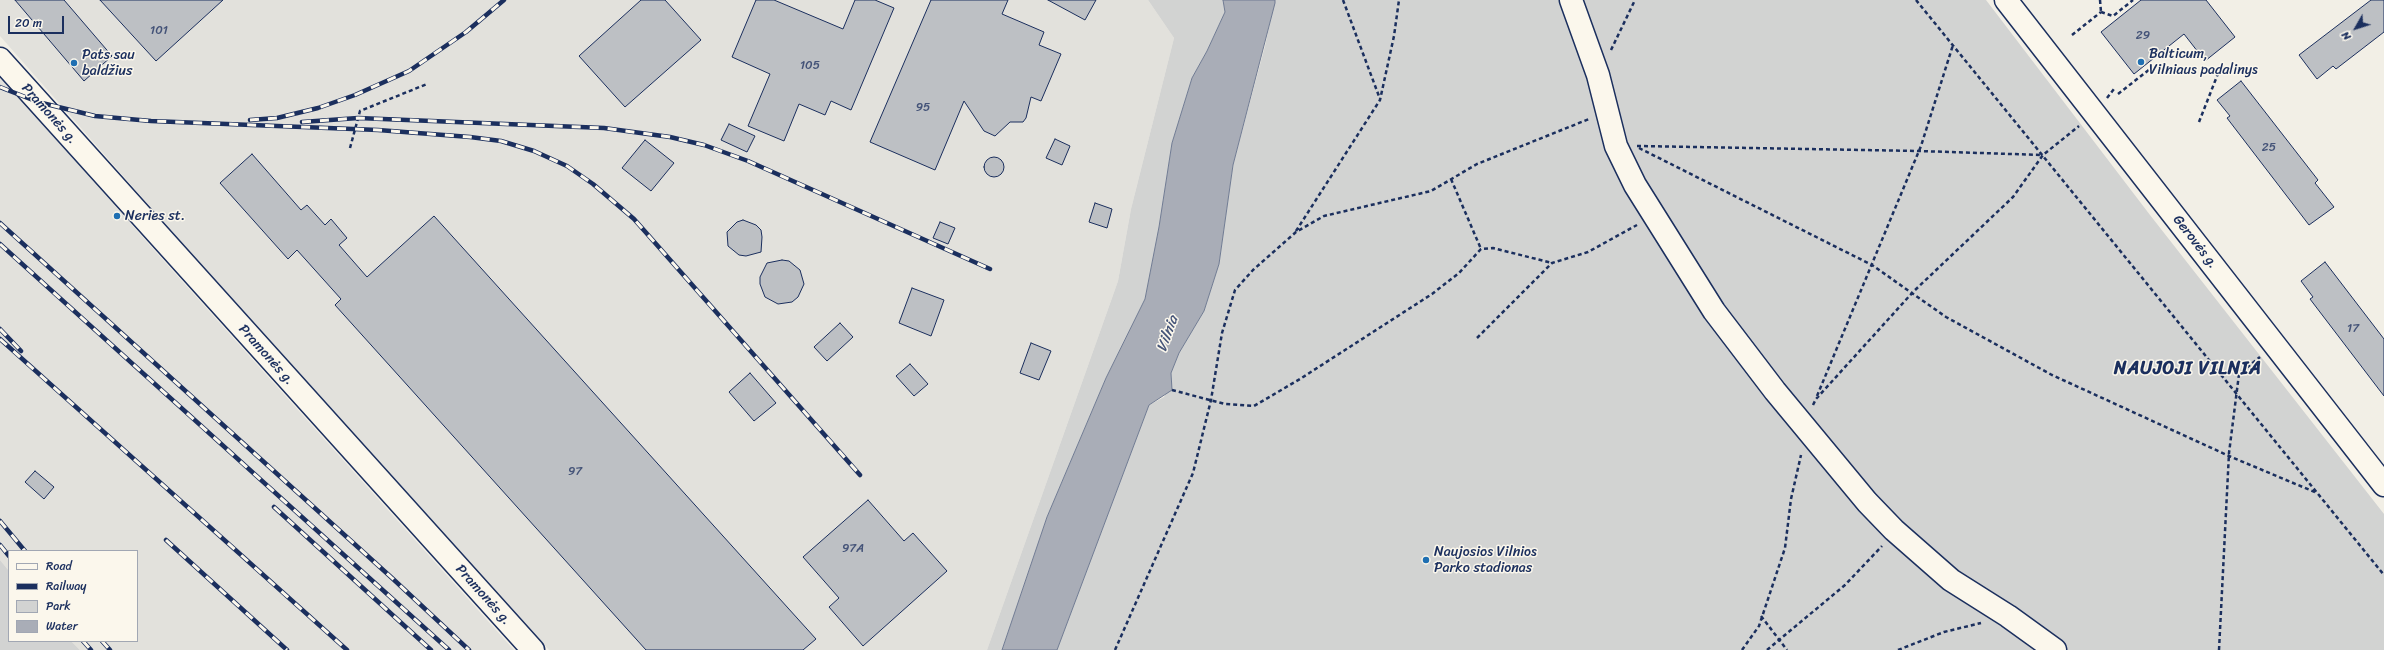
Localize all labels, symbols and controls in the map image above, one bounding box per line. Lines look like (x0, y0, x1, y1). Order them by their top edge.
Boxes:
scale bar (10, 8, 66, 34)
north arrow (2336, 8, 2376, 48)
text: 20 m (15, 12, 42, 34)
house number: 101 (150, 24, 168, 38)
text: N (2337, 27, 2356, 45)
house number: 29 (2136, 29, 2150, 43)
place label: Balticum, Vilniaus padalinys (2149, 46, 2258, 78)
place label: Pats sau baldžius (82, 47, 135, 80)
marker: Balticum, Vilniaus padalinys (2136, 57, 2146, 67)
marker: Pats sau baldžius (69, 58, 79, 68)
house number: 105 (800, 59, 820, 73)
street label: Pramonės g. (18, 80, 80, 148)
house number: 95 (916, 101, 930, 115)
house number: 25 (2262, 141, 2276, 155)
place label: Neries st. (125, 208, 185, 224)
marker: Neries st. (112, 211, 122, 221)
street label: Gerovės g. (2169, 212, 2221, 272)
water label: Vilnia (1153, 313, 1183, 355)
street label: Pramonės g. (235, 321, 297, 389)
house number: 17 (2347, 322, 2359, 336)
district label: NAUJOJI VILNIA (2115, 358, 2261, 380)
house number: 97 (568, 465, 582, 479)
house number: 97A (842, 542, 864, 556)
place label: Naujosios Vilnios Parko stadionas (1434, 544, 1537, 576)
legend (8, 550, 138, 642)
text: Road (46, 555, 72, 577)
marker: Naujosios Vilnios Parko stadionas (1421, 555, 1431, 565)
street label: Pramonės g. (452, 561, 514, 629)
text: Railway (46, 575, 87, 597)
text: Park (46, 595, 71, 617)
text: Water (46, 615, 78, 637)

